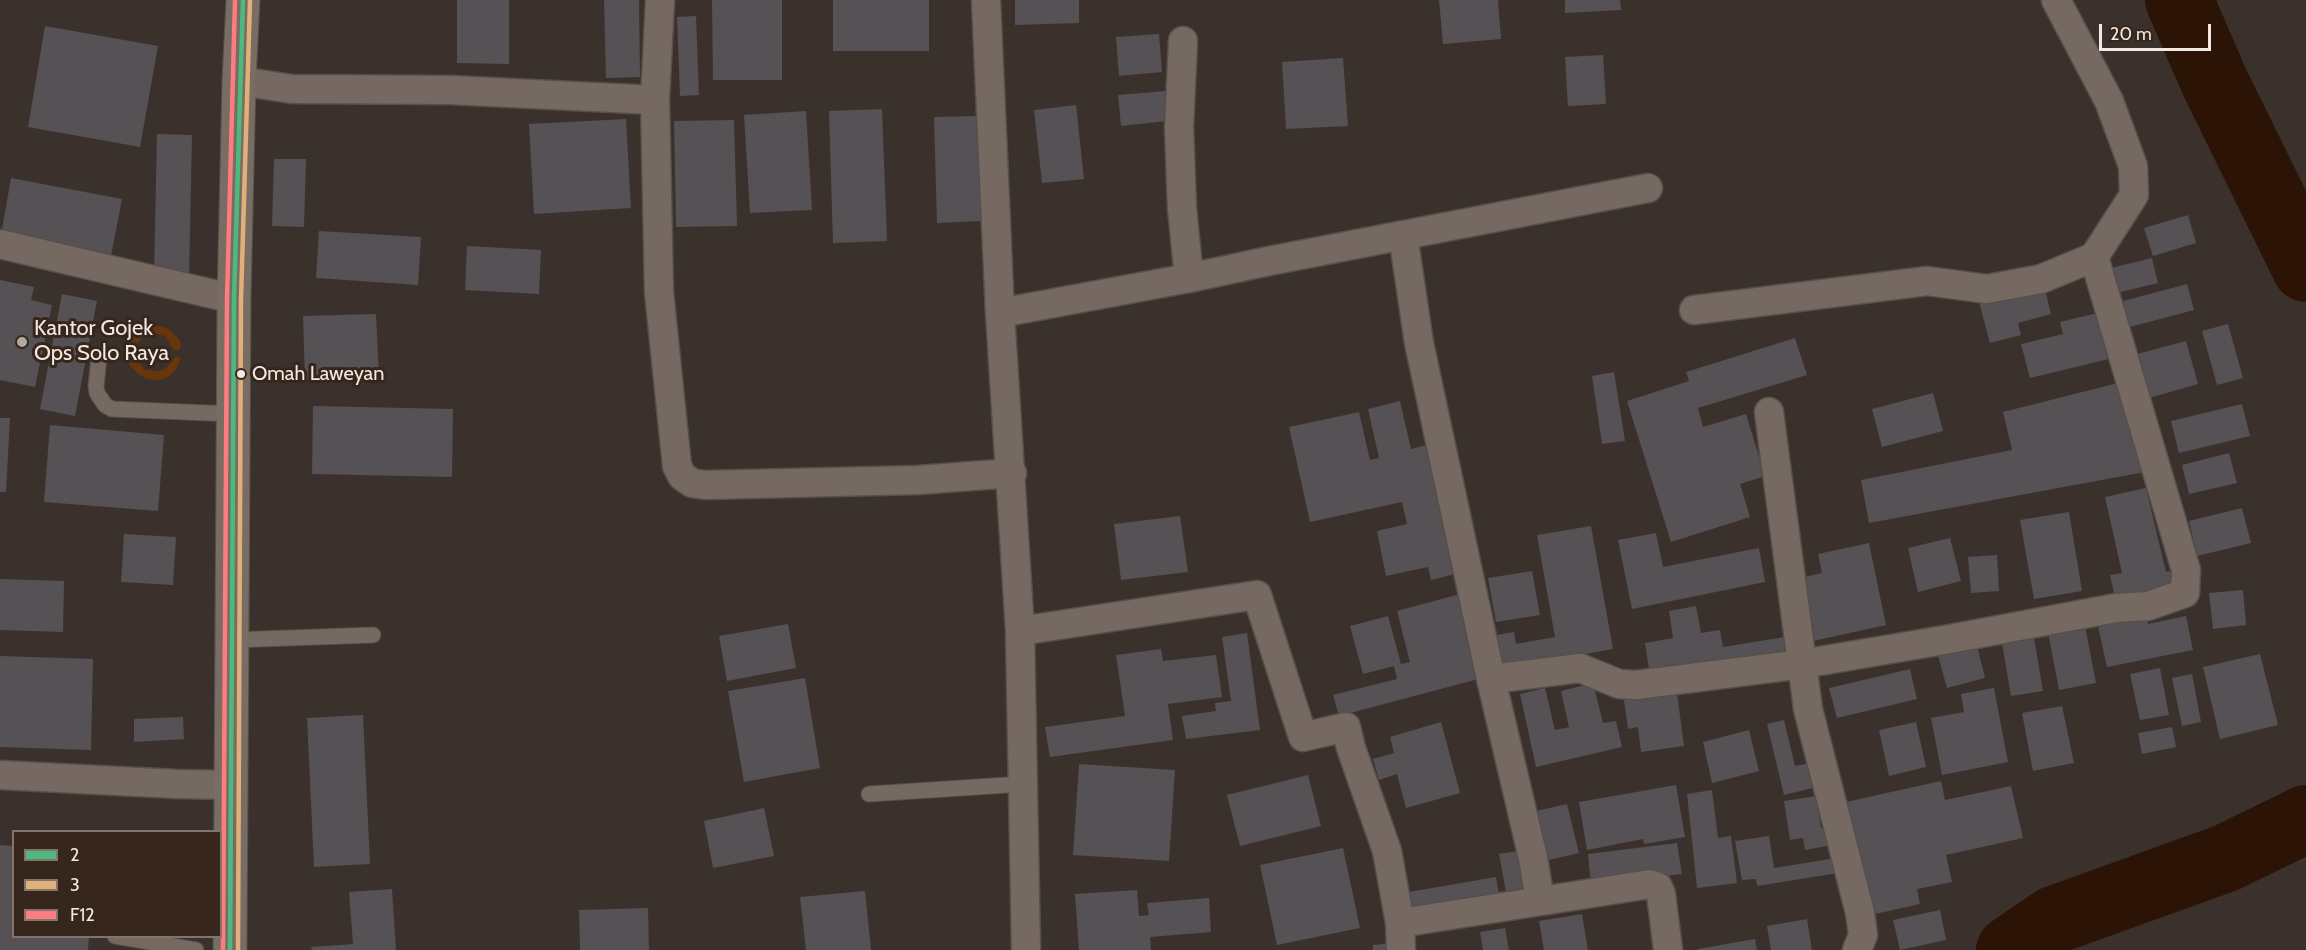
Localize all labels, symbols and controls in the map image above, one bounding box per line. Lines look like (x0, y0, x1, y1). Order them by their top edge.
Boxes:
scale bar (2102, 12, 2214, 50)
text: 20 m (2110, 23, 2152, 45)
place label: Kantor Gojek Ops Solo Raya (34, 316, 169, 368)
marker: Kantor Gojek Ops Solo Raya (15, 335, 29, 349)
place label: Omah Laweyan (252, 362, 384, 386)
marker: Omah Laweyan (235, 368, 247, 380)
legend (12, 830, 222, 938)
text: 2 (70, 844, 79, 866)
text: 3 (70, 874, 80, 896)
text: F12 (70, 904, 95, 926)

